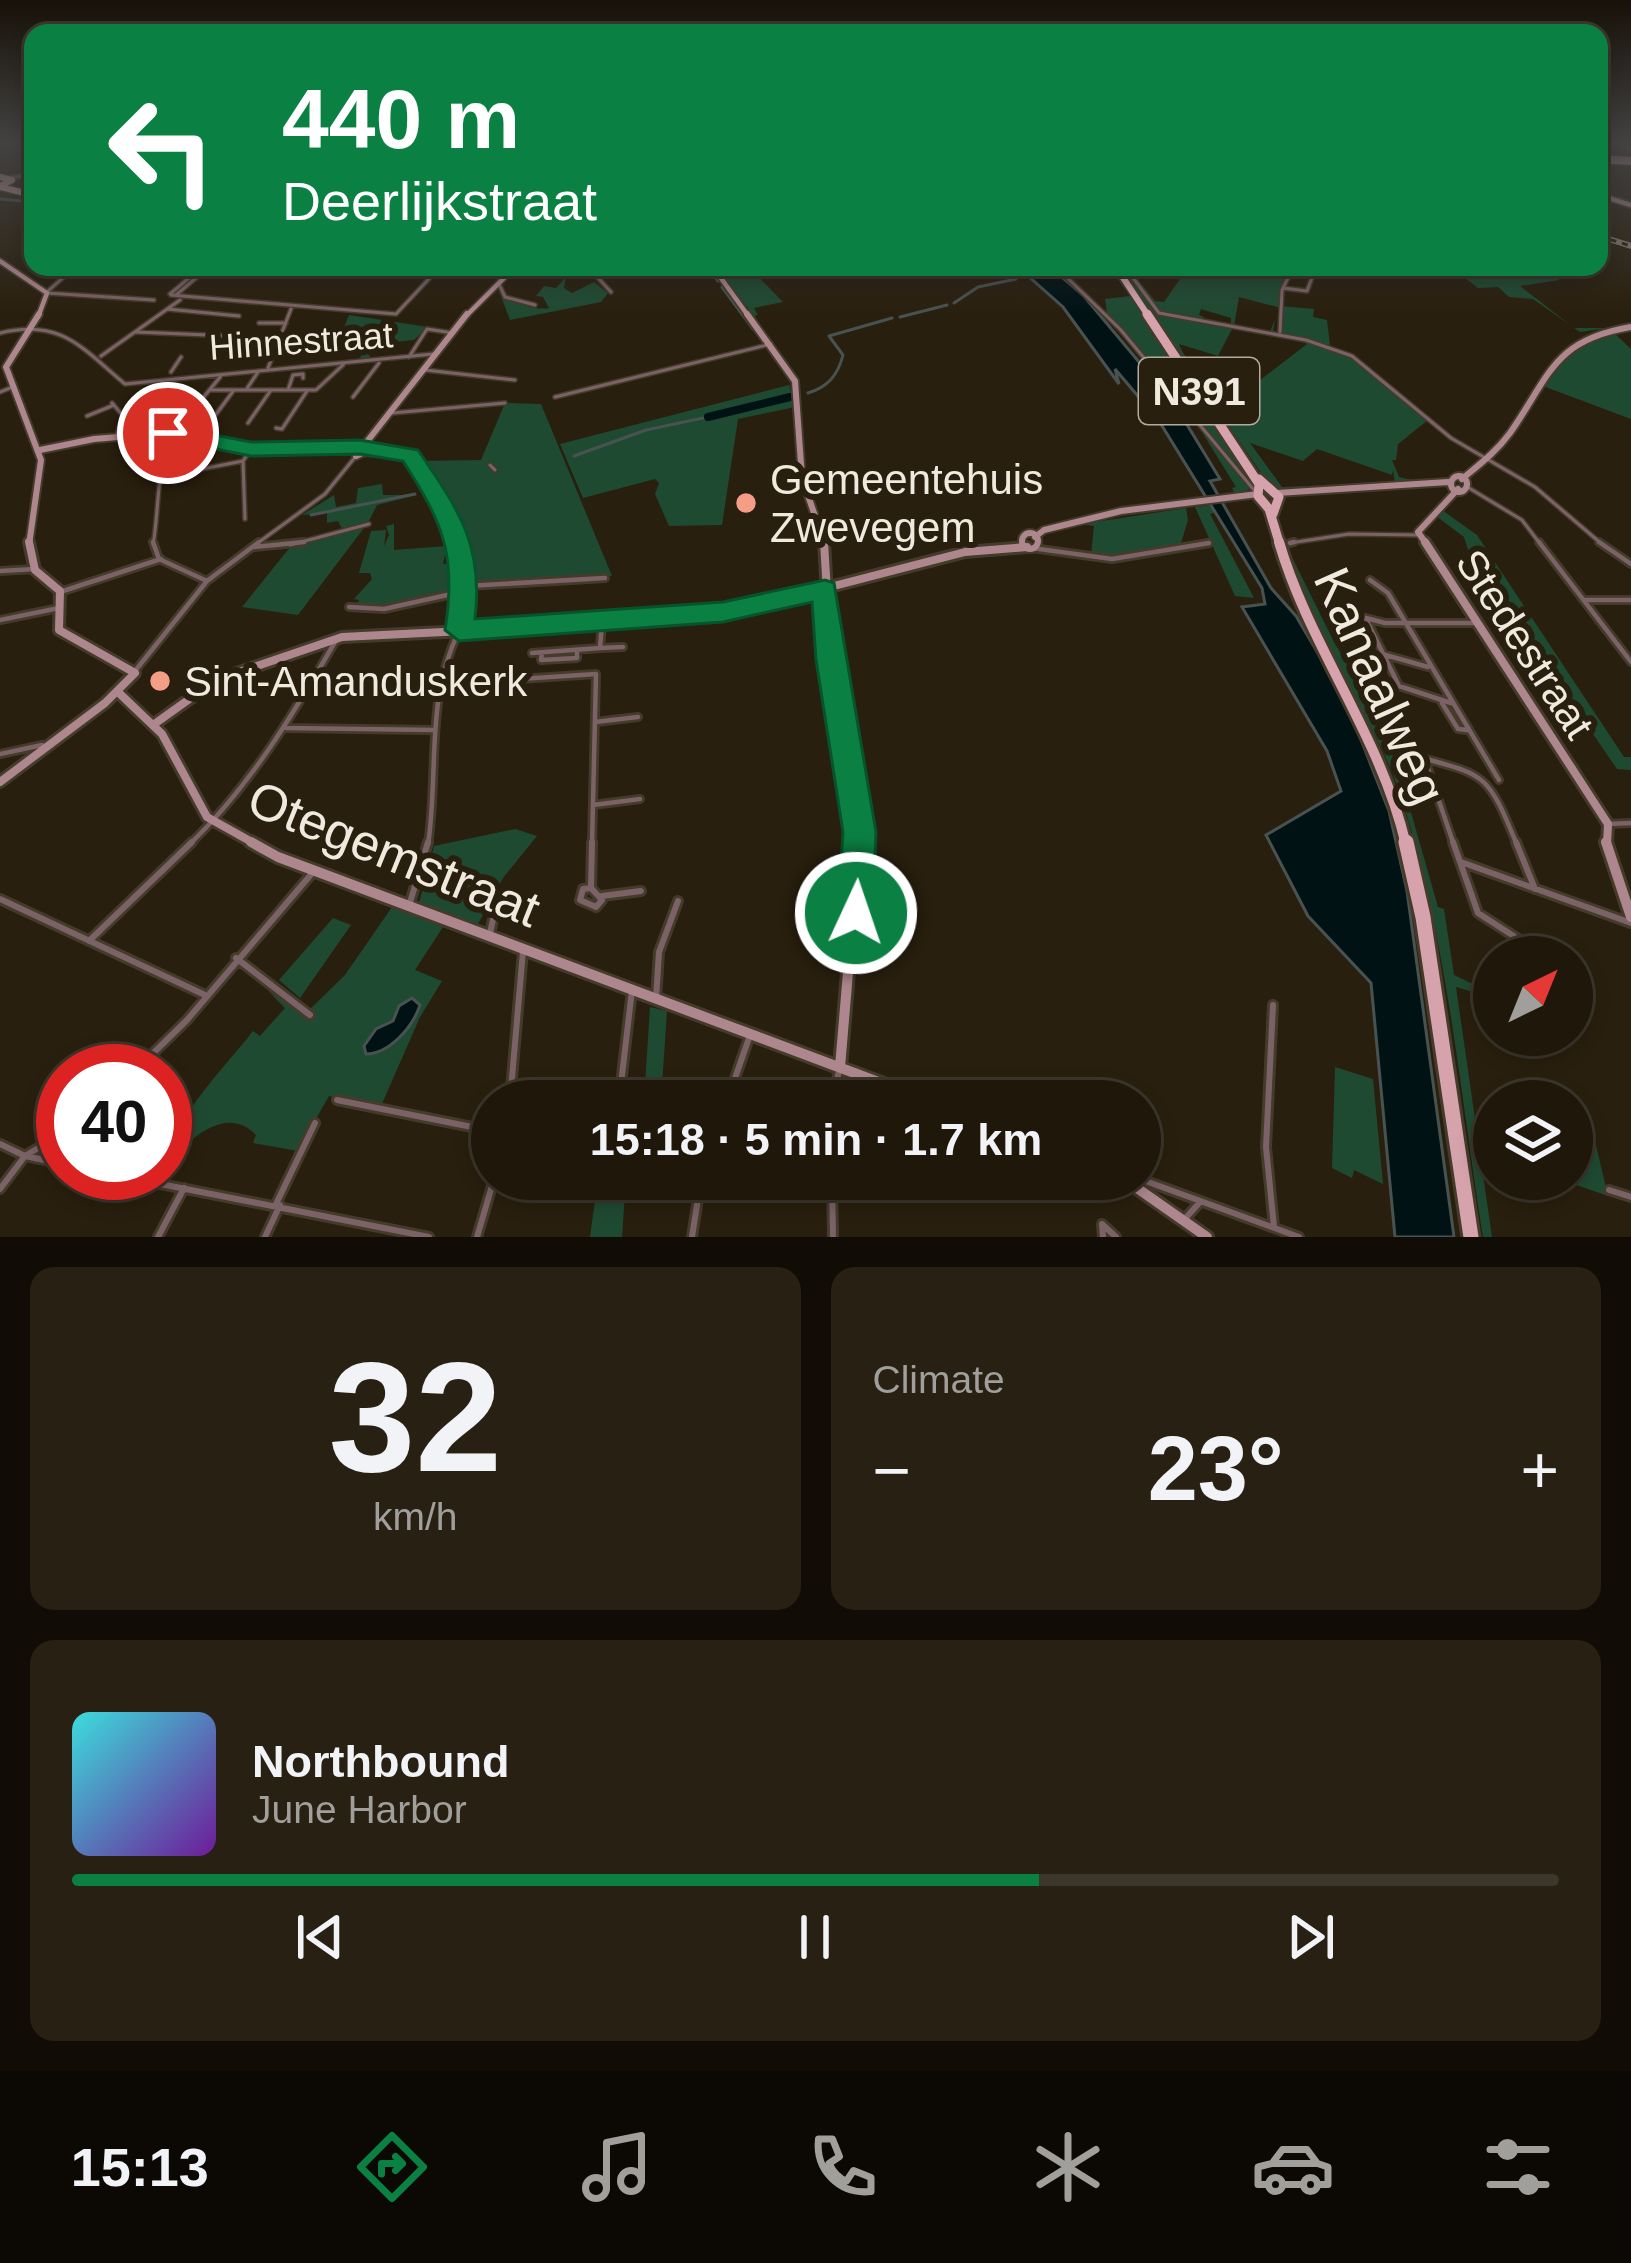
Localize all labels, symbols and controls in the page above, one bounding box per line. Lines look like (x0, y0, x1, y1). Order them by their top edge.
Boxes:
icon: left (84, 72, 240, 228)
text: 440 m (282, 72, 520, 166)
text: Deerlijkstraat (282, 171, 597, 231)
street label: Hinnestraat (208, 314, 394, 368)
road number: N391 (1139, 358, 1259, 424)
pin (117, 382, 219, 484)
icon: arrive (135, 400, 201, 466)
place label: Gemeentehuis Zwevegem (770, 456, 1043, 551)
marker: Gemeentehuis Zwevegem (733, 490, 759, 516)
street label: Stedestraat (1447, 541, 1603, 747)
street label: Kanaalweg (1303, 559, 1457, 813)
place label: Sint-Amanduskerk (184, 658, 528, 705)
marker: Sint-Amanduskerk (147, 668, 173, 694)
street label: Otegemstraat (240, 770, 548, 938)
position arrow (793, 850, 919, 976)
north arrow (1473, 936, 1593, 1056)
map controls (1473, 936, 1593, 1200)
speed limit sign: 40 (36, 1044, 192, 1200)
button: layers (1473, 1080, 1593, 1200)
text: 15:18 · 5 min · 1.7 km (590, 1114, 1042, 1165)
text: 32 (328, 1330, 502, 1504)
text: Climate (873, 1358, 1005, 1401)
text: 23° (1148, 1419, 1284, 1519)
text: − (873, 1433, 911, 1507)
text: + (1520, 1433, 1559, 1507)
text: km/h (373, 1495, 458, 1538)
text: Northbound (252, 1736, 509, 1787)
text: June Harbor (252, 1788, 467, 1831)
icon: previous (287, 1904, 353, 1970)
icon: pause (782, 1904, 848, 1970)
icon: next (1278, 1904, 1344, 1970)
icon: directions (350, 2125, 434, 2209)
icon: music (575, 2125, 659, 2209)
icon: phone (801, 2125, 885, 2209)
icon: climate (1026, 2125, 1110, 2209)
icon: car (1251, 2125, 1335, 2209)
icon: filters (1476, 2125, 1560, 2209)
text: 15:13 (71, 2137, 209, 2197)

